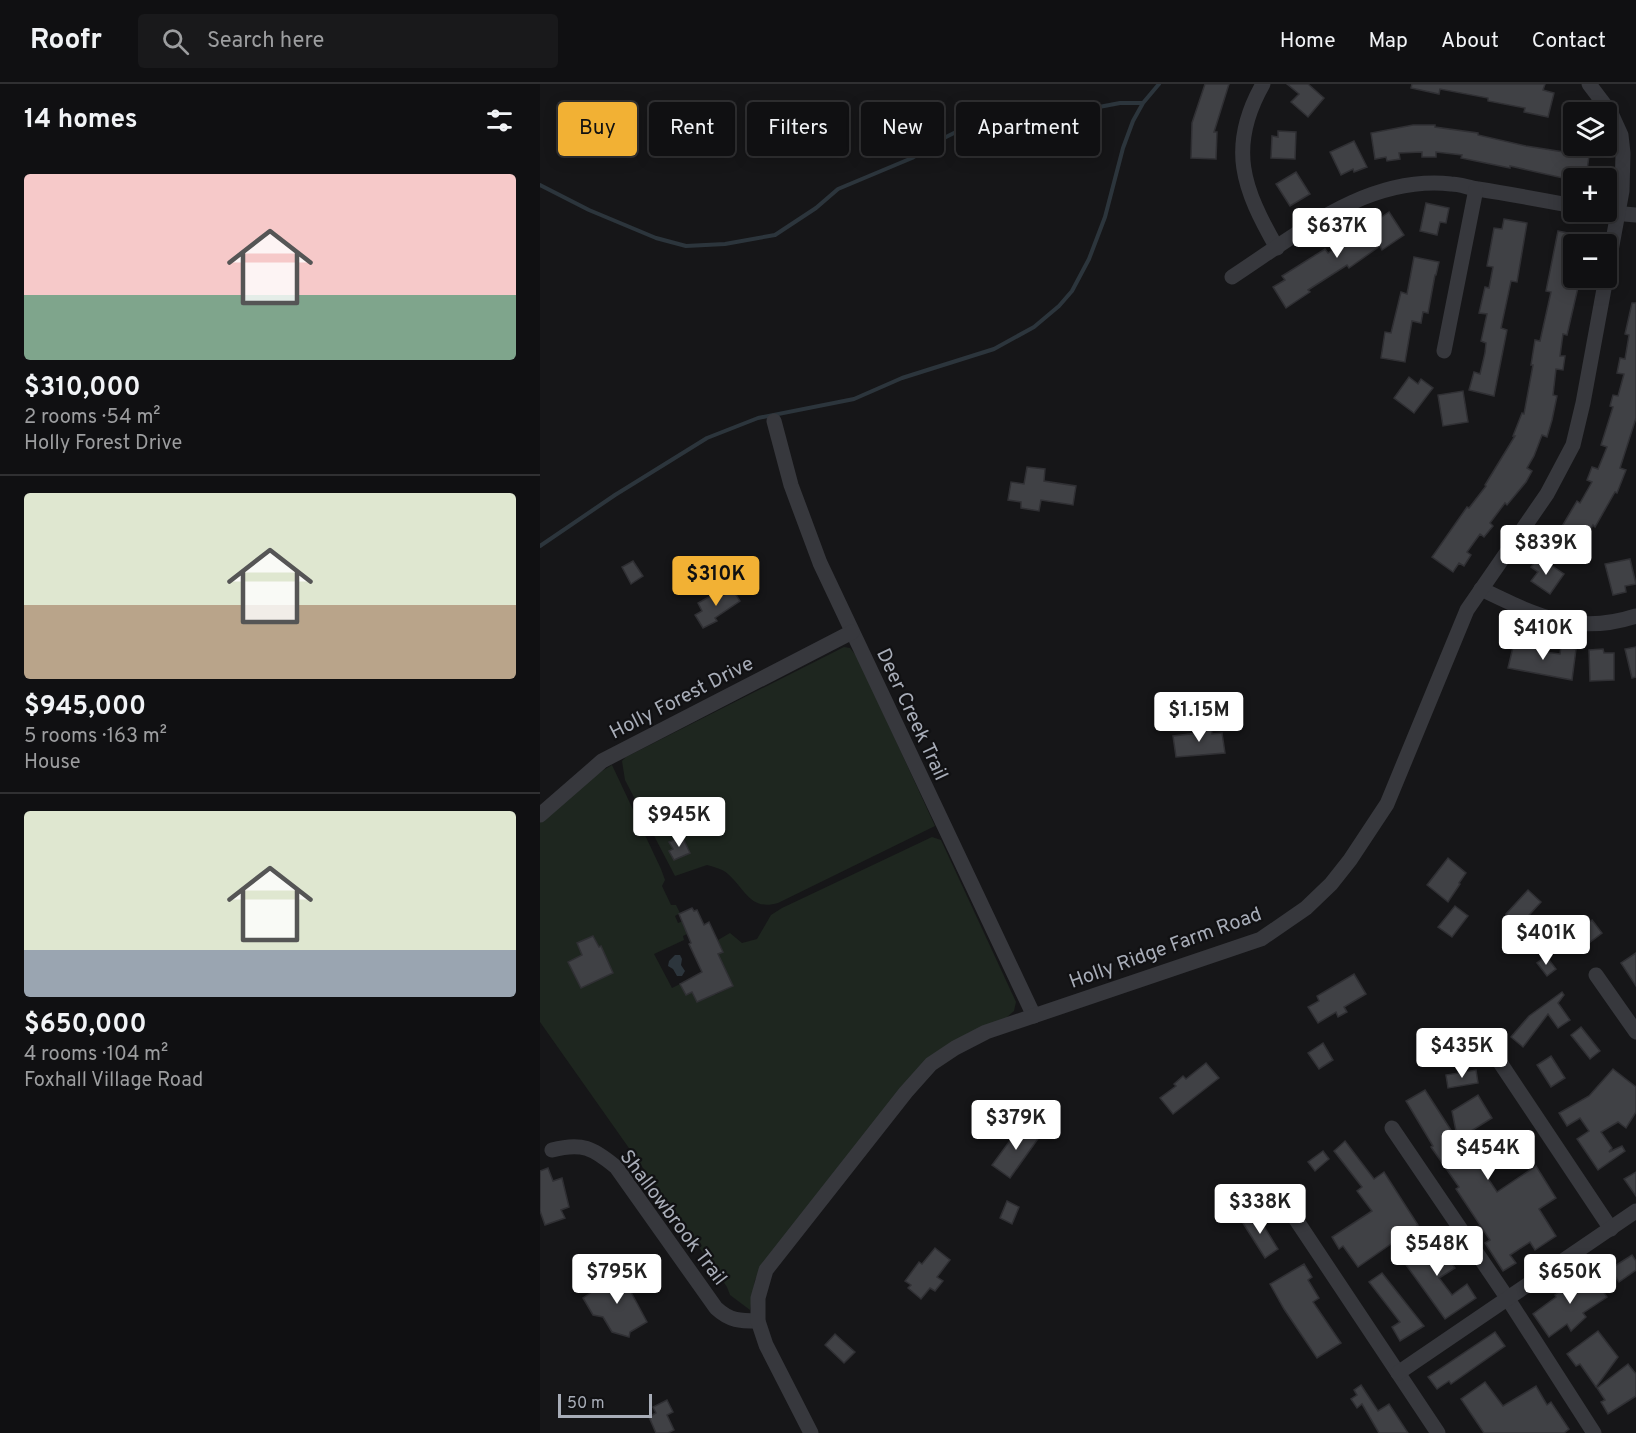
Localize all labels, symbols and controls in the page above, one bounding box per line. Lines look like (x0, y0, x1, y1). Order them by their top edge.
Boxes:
search box (138, 14, 558, 68)
text: Roofr (30, 23, 102, 59)
icon: search (159, 25, 192, 58)
text: Search here (207, 28, 324, 55)
text: Home (1280, 28, 1336, 55)
text: Map (1369, 28, 1408, 55)
text: About (1441, 28, 1499, 55)
text: Contact (1532, 28, 1606, 55)
chip: Buy (558, 102, 637, 156)
chip: Rent (649, 102, 735, 156)
chip: Filters (747, 102, 849, 156)
chip: New (861, 102, 944, 156)
chip: Apartment (956, 102, 1100, 156)
map controls (1563, 102, 1617, 288)
button: layers (1563, 102, 1617, 156)
text: 14 homes (24, 104, 138, 137)
icon: filters (483, 104, 516, 137)
button: + (1563, 168, 1617, 222)
pin: $637K (1295, 208, 1379, 259)
icon: home (216, 213, 324, 321)
text: $637K (1307, 214, 1367, 240)
button: − (1563, 234, 1617, 288)
text: $310,000 (24, 372, 141, 405)
text: 2 rooms · 54 m² (24, 405, 161, 431)
text: Holly Forest Drive (24, 431, 182, 457)
pin: $839K (1504, 525, 1588, 576)
text: $839K (1514, 531, 1578, 557)
icon: home (216, 532, 324, 640)
pin: $310K (674, 556, 758, 607)
text: $310K (686, 562, 746, 588)
pin: $410K (1501, 610, 1585, 661)
text: $410K (1513, 616, 1573, 642)
street label: Deer Creek Trail (869, 645, 953, 785)
street label: Holly Forest Drive (605, 651, 758, 746)
text: $945,000 (24, 691, 146, 724)
pin: $1.15M (1150, 692, 1248, 743)
text: $1.15M (1168, 698, 1230, 724)
text: 5 rooms · 163 m² (24, 724, 167, 750)
text: House (24, 750, 80, 776)
pin: $945K (637, 797, 721, 848)
text: $945K (647, 803, 711, 829)
icon: home (216, 850, 324, 958)
street label: Holly Ridge Farm Road (1066, 902, 1266, 996)
pin: $401K (1504, 915, 1588, 966)
text: $401K (1516, 921, 1576, 947)
text: $650,000 (24, 1009, 147, 1042)
pin: $435K (1420, 1028, 1504, 1079)
text: $435K (1430, 1034, 1494, 1060)
text: 4 rooms · 104 m² (24, 1042, 168, 1068)
text: Foxhall Village Road (24, 1068, 203, 1094)
pin: $379K (974, 1100, 1058, 1151)
text: $379K (986, 1106, 1046, 1132)
pin: $454K (1446, 1130, 1530, 1181)
text: $454K (1456, 1136, 1520, 1162)
street label: Shallowbrook Trail (613, 1145, 732, 1291)
pin: $338K (1218, 1184, 1302, 1235)
text: $338K (1229, 1190, 1291, 1216)
pin: $548K (1395, 1226, 1479, 1277)
text: $548K (1405, 1232, 1469, 1258)
pin: $795K (575, 1254, 659, 1305)
pin: $650K (1528, 1254, 1612, 1305)
text: $795K (586, 1260, 648, 1286)
text: $650K (1538, 1260, 1602, 1286)
scale bar (558, 1391, 652, 1418)
text: 50 m (567, 1394, 605, 1414)

